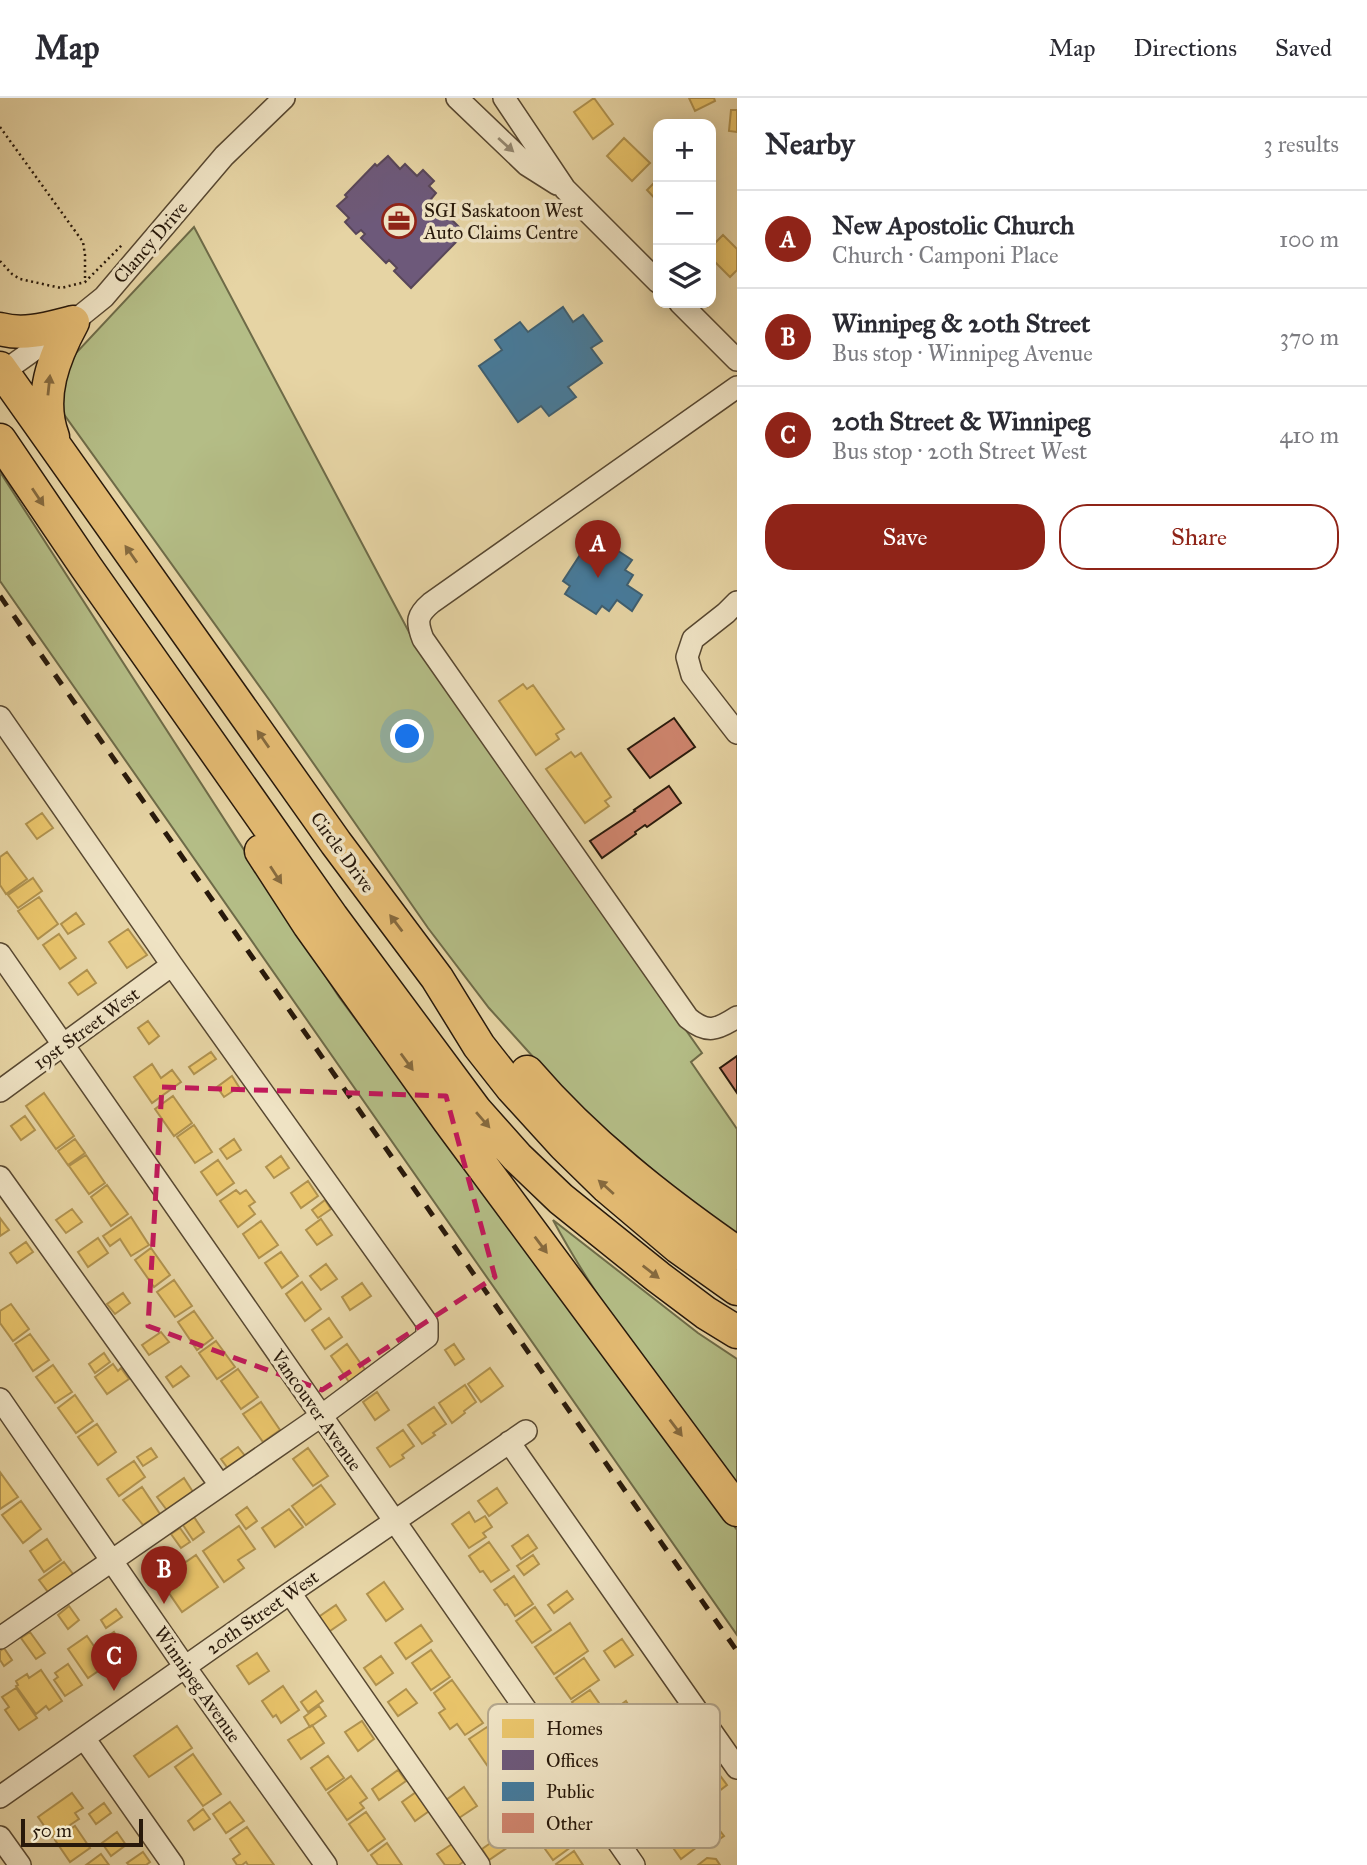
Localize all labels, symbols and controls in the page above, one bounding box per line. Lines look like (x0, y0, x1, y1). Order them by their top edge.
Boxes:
text: Map (35, 28, 99, 68)
text: Map (1049, 33, 1096, 63)
text: Directions (1134, 33, 1237, 63)
text: Saved (1275, 33, 1332, 63)
map controls (653, 119, 716, 308)
button: + (653, 119, 716, 182)
text: Nearby (765, 126, 855, 162)
text: 3 results (1263, 130, 1339, 158)
one-way arrow (497, 137, 514, 153)
button: − (653, 182, 716, 245)
street label: Clancy Drive (108, 196, 192, 288)
place label: SGI Saskatoon West Auto Claims Centre (423, 199, 583, 244)
office icon: SGI Saskatoon West Auto Claims Centre (380, 202, 418, 240)
text: New Apostolic Church (832, 209, 1074, 241)
text: A (780, 225, 796, 253)
text: 100 m (1279, 225, 1339, 253)
text: Church · Camponi Place (832, 241, 1059, 269)
button: layers (653, 245, 716, 308)
text: Winnipeg & 20th Street (832, 307, 1090, 339)
text: B (780, 323, 796, 351)
text: 370 m (1280, 323, 1339, 351)
text: Bus stop · Winnipeg Avenue (832, 339, 1093, 367)
one-way arrow (44, 374, 55, 396)
text: 20th Street & Winnipeg (832, 405, 1090, 437)
text: C (780, 421, 796, 449)
text: 410 m (1280, 421, 1339, 449)
text: Bus stop · 20th Street West (832, 437, 1087, 465)
one-way arrow (31, 488, 45, 506)
button: Save (765, 504, 1045, 570)
button: Share (1059, 504, 1339, 570)
pin: A (575, 520, 621, 578)
one-way arrow (124, 545, 138, 563)
your location (390, 719, 424, 753)
one-way arrow (256, 730, 270, 748)
street label: Circle Drive (306, 807, 380, 897)
one-way arrow (270, 865, 283, 885)
one-way arrow (389, 914, 403, 933)
street label: 19st Street West (29, 982, 144, 1075)
one-way arrow (399, 1053, 413, 1071)
one-way arrow (475, 1111, 490, 1128)
one-way arrow (598, 1179, 615, 1195)
one-way arrow (533, 1236, 548, 1254)
one-way arrow (642, 1265, 660, 1280)
street label: Vancouver Avenue (266, 1344, 367, 1475)
one-way arrow (669, 1419, 683, 1437)
pin: B (141, 1546, 187, 1604)
street label: 20th Street West (202, 1565, 323, 1660)
street label: Winnipeg Avenue (148, 1622, 246, 1747)
pin: C (91, 1633, 137, 1691)
legend (488, 1704, 720, 1848)
text: Homes (546, 1717, 603, 1740)
text: Offices (546, 1749, 598, 1772)
text: Public (546, 1780, 594, 1803)
text: Other (546, 1812, 594, 1835)
scale bar (21, 1816, 144, 1848)
text: 50 m (32, 1819, 72, 1842)

